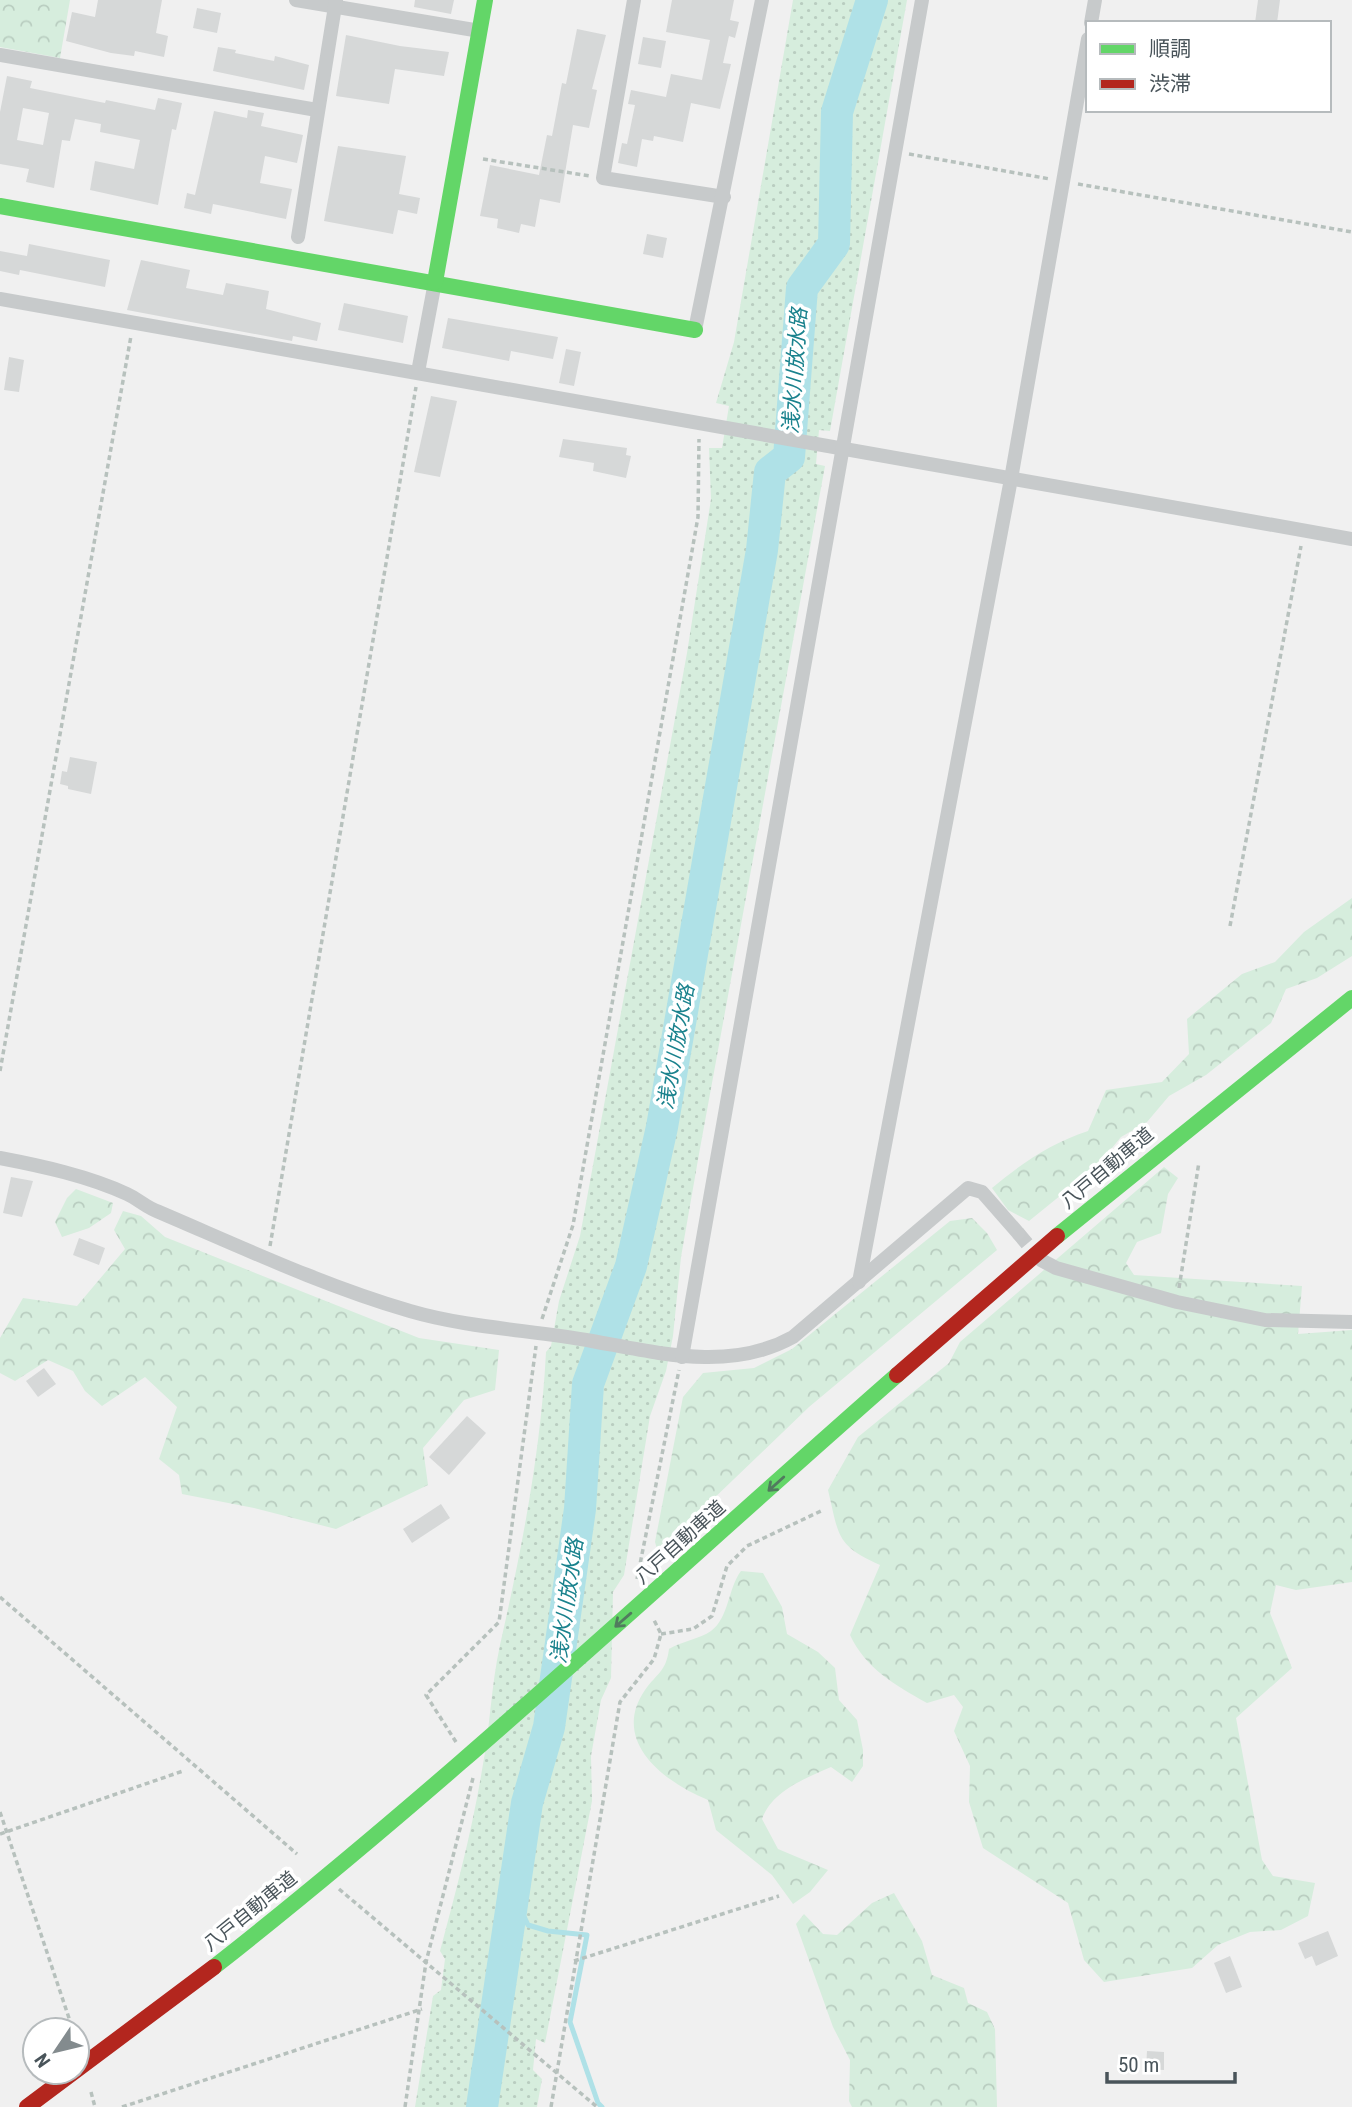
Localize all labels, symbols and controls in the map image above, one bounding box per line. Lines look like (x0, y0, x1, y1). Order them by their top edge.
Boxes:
legend (1086, 21, 1331, 112)
text: 順調 (1149, 37, 1191, 61)
text: 渋滞 (1149, 72, 1191, 96)
water label: 浅水川放水路 (779, 305, 812, 435)
water label: 浅水川放水路 (653, 981, 699, 1111)
street label: 八戸自動車道 (1056, 1123, 1158, 1213)
one-way arrow (767, 1476, 785, 1492)
street label: 八戸自動車道 (630, 1495, 730, 1589)
water label: 浅水川放水路 (546, 1535, 588, 1665)
one-way arrow (614, 1612, 632, 1628)
street label: 八戸自動車道 (198, 1866, 302, 1956)
north arrow (21, 2016, 91, 2086)
scale bar (1107, 2040, 1235, 2084)
text: N (30, 2049, 55, 2072)
text: 50 m (1118, 2053, 1159, 2077)

